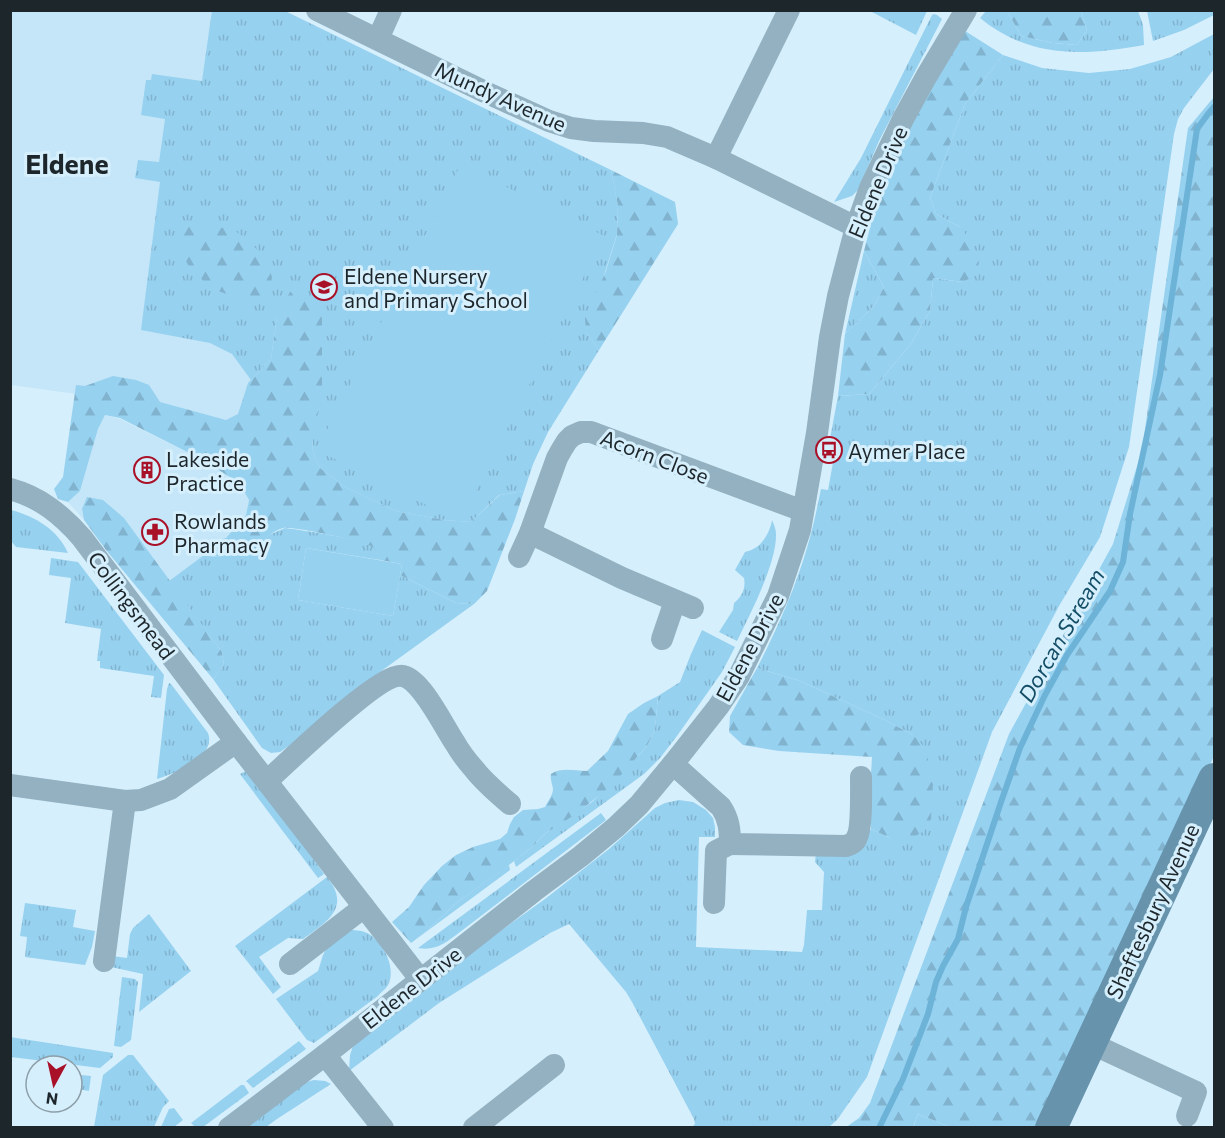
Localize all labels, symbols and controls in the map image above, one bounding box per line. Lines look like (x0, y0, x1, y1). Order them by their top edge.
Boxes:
street label: Mundy Avenue (432, 56, 570, 136)
street label: Eldene Drive (842, 122, 912, 242)
district label: Eldene (25, 147, 109, 180)
place label: Eldene Nursery and Primary School (344, 263, 528, 312)
school or university icon: Eldene Nursery and Primary School (309, 272, 339, 302)
street label: Acorn Close (597, 424, 713, 488)
bus stop icon: Aymer Place (814, 435, 844, 465)
place label: Aymer Place (848, 438, 965, 463)
place label: Lakeside Practice (166, 446, 249, 495)
building icon: Lakeside Practice (132, 455, 162, 485)
place label: Rowlands Pharmacy (174, 508, 269, 557)
pharmacy icon: Rowlands Pharmacy (140, 517, 170, 547)
street label: Collingsmead (83, 546, 181, 664)
water label: Dorcan Stream (1012, 564, 1110, 706)
street label: Eldene Drive (710, 589, 788, 705)
street label: Shaftesbury Avenue (1100, 820, 1204, 1002)
street label: Eldene Drive (356, 941, 466, 1033)
north arrow (24, 1054, 84, 1114)
text: N (45, 1089, 59, 1110)

